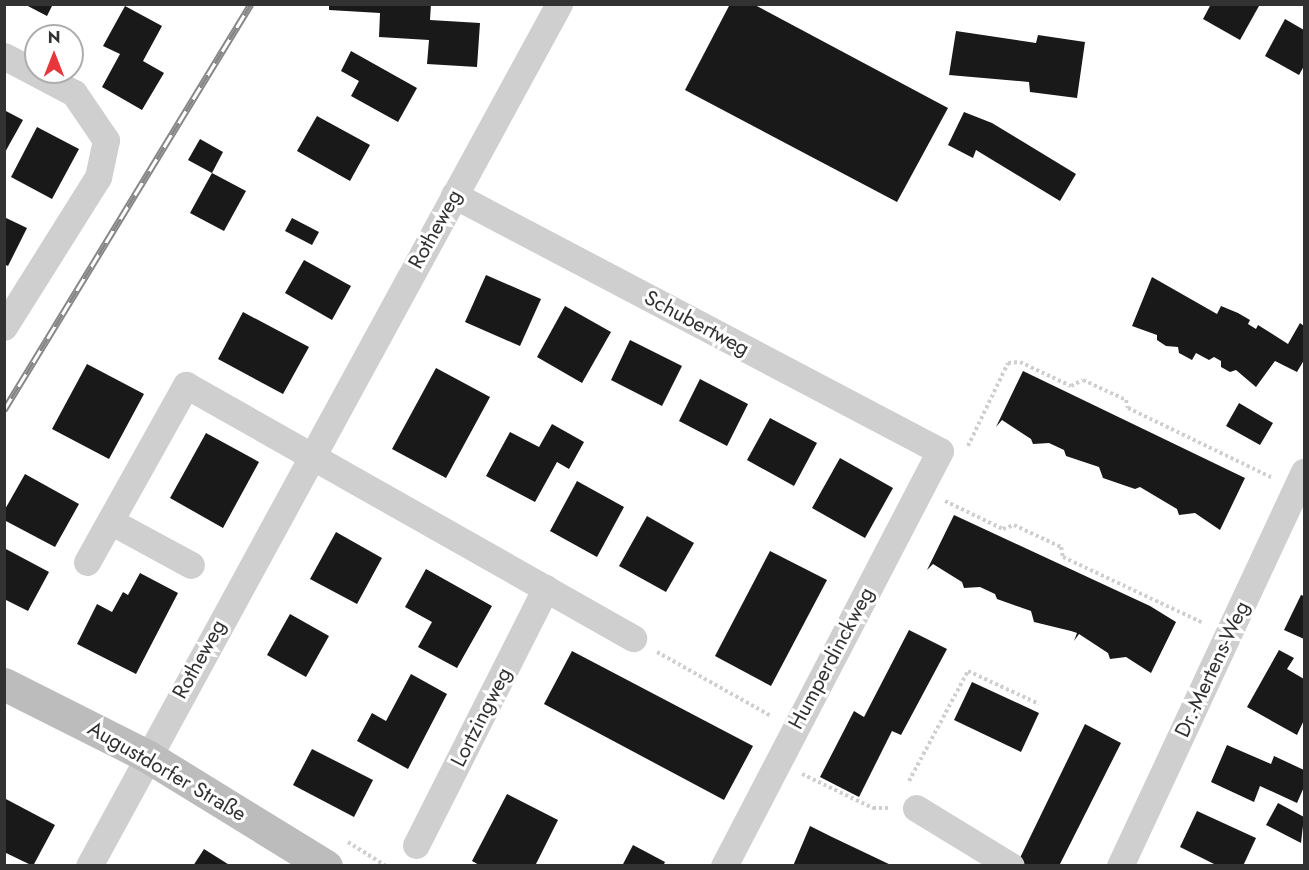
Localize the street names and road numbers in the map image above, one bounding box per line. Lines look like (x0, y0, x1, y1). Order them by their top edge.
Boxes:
street label: Rotheweg (403, 185, 467, 273)
street label: Schubertweg (640, 285, 754, 361)
street label: Humperdinckweg (783, 583, 879, 733)
street label: Dr.-Mertens-Weg (1169, 597, 1255, 741)
street label: Rotheweg (167, 615, 231, 703)
street label: Lortzingweg (445, 663, 517, 771)
street label: Augustdorfer Straße (83, 715, 251, 827)

